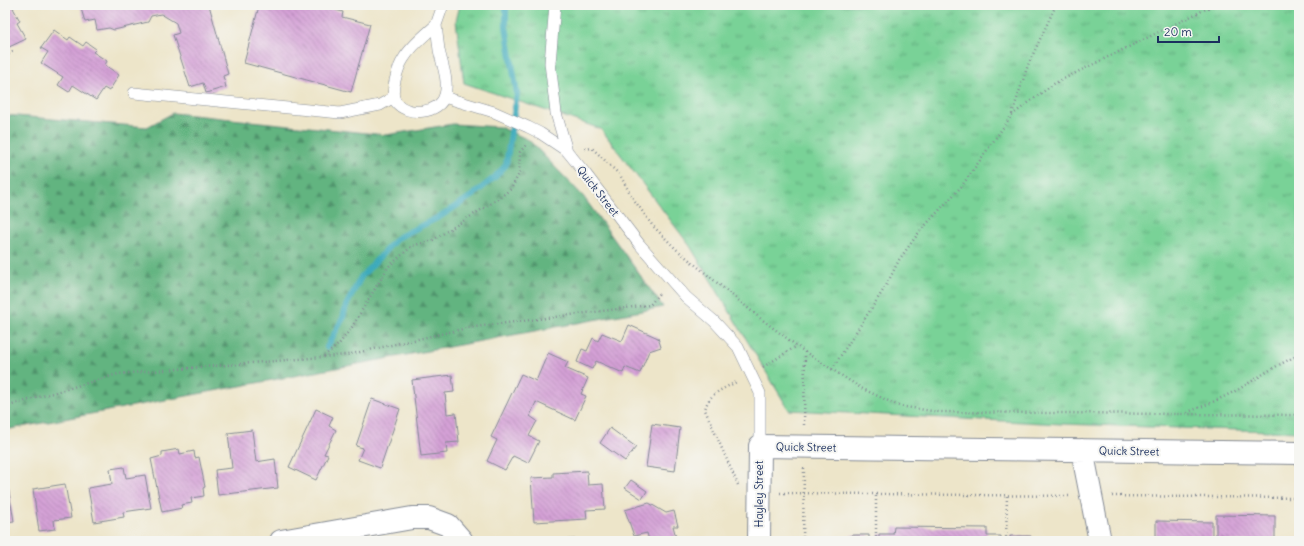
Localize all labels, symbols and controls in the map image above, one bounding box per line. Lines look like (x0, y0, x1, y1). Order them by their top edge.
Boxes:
scale bar (1158, 18, 1219, 44)
text: 20 m (1164, 24, 1192, 39)
street label: Quick Street (574, 163, 622, 219)
street label: Quick Street (776, 439, 837, 455)
street label: Quick Street (1099, 443, 1160, 459)
street label: Hayley Street (752, 460, 766, 528)

